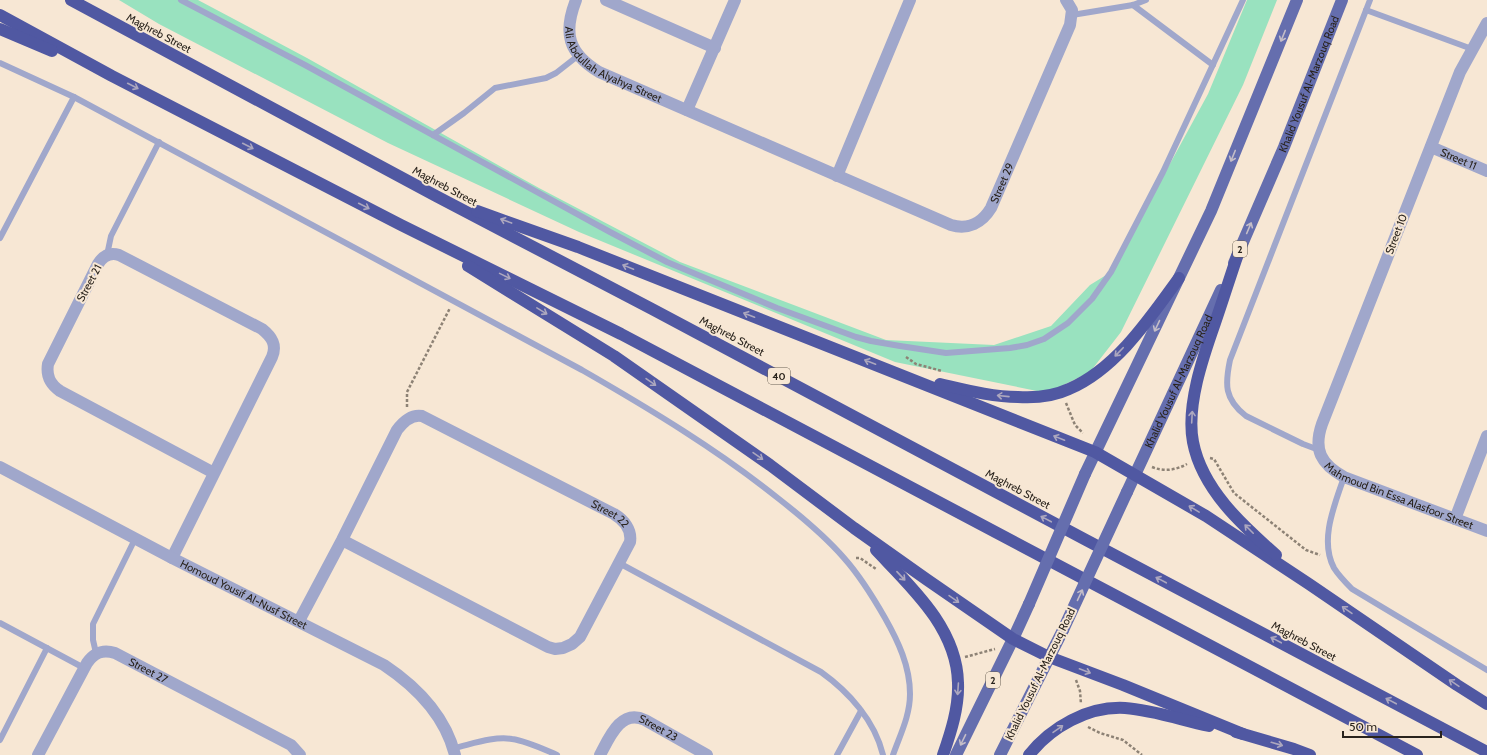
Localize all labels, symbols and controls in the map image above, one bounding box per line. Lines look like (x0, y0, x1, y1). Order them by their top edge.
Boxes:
street label: Maghreb Street (124, 10, 194, 56)
street label: Khalid Yousuf Al-Marzouq Road (1276, 14, 1342, 155)
street label: Ali Abdullah Alyahya Street (562, 26, 664, 106)
one-way arrow (1278, 30, 1286, 42)
one-way arrow (127, 83, 139, 91)
one-way arrow (242, 143, 254, 150)
street label: Street 11 (1438, 145, 1479, 173)
one-way arrow (1229, 150, 1237, 162)
street label: Street 29 (987, 161, 1017, 205)
street label: Maghreb Street (410, 163, 480, 209)
one-way arrow (358, 203, 370, 210)
street label: Street 10 (1382, 212, 1410, 256)
one-way arrow (500, 217, 513, 224)
one-way arrow (1246, 223, 1254, 235)
road number: 2 (1233, 241, 1247, 257)
street label: Street 21 (73, 262, 105, 304)
one-way arrow (622, 262, 634, 270)
one-way arrow (499, 273, 511, 281)
one-way arrow (536, 308, 548, 316)
one-way arrow (743, 310, 755, 318)
street label: Khalid Yousuf Al-Marzouq Road (1141, 312, 1216, 450)
street label: Maghreb Street (697, 313, 767, 359)
one-way arrow (1153, 319, 1160, 331)
one-way arrow (1114, 347, 1124, 357)
one-way arrow (864, 358, 876, 366)
road number: 40 (768, 368, 790, 384)
one-way arrow (646, 378, 657, 386)
one-way arrow (997, 392, 1010, 400)
one-way arrow (1189, 411, 1196, 424)
one-way arrow (1054, 433, 1066, 441)
one-way arrow (752, 452, 763, 460)
street label: Mahmoud Bin Essa Alasfoor Street (1322, 459, 1476, 532)
street label: Maghreb Street (983, 466, 1053, 512)
street label: Street 22 (589, 497, 633, 530)
one-way arrow (1188, 505, 1200, 513)
one-way arrow (1040, 515, 1052, 522)
one-way arrow (1244, 524, 1254, 534)
street label: Homoud Yousif Al-Nusf Street (178, 556, 310, 632)
one-way arrow (896, 571, 905, 581)
one-way arrow (1155, 575, 1167, 583)
one-way arrow (1077, 589, 1084, 601)
one-way arrow (949, 595, 960, 603)
street label: Khalid Yousuf Al-Marzouq Road (1002, 606, 1078, 742)
one-way arrow (1342, 606, 1353, 614)
street label: Maghreb Street (1269, 618, 1339, 664)
one-way arrow (1270, 636, 1282, 644)
street label: Street 27 (126, 654, 171, 687)
one-way arrow (1079, 668, 1091, 676)
road number: 2 (986, 672, 1000, 688)
one-way arrow (1449, 679, 1460, 687)
one-way arrow (954, 682, 961, 695)
one-way arrow (1385, 697, 1397, 704)
street label: Street 23 (637, 711, 680, 744)
scale bar (1343, 713, 1441, 739)
text: 50 m (1349, 719, 1377, 734)
one-way arrow (1052, 725, 1063, 733)
one-way arrow (959, 733, 967, 745)
one-way arrow (1270, 741, 1283, 748)

